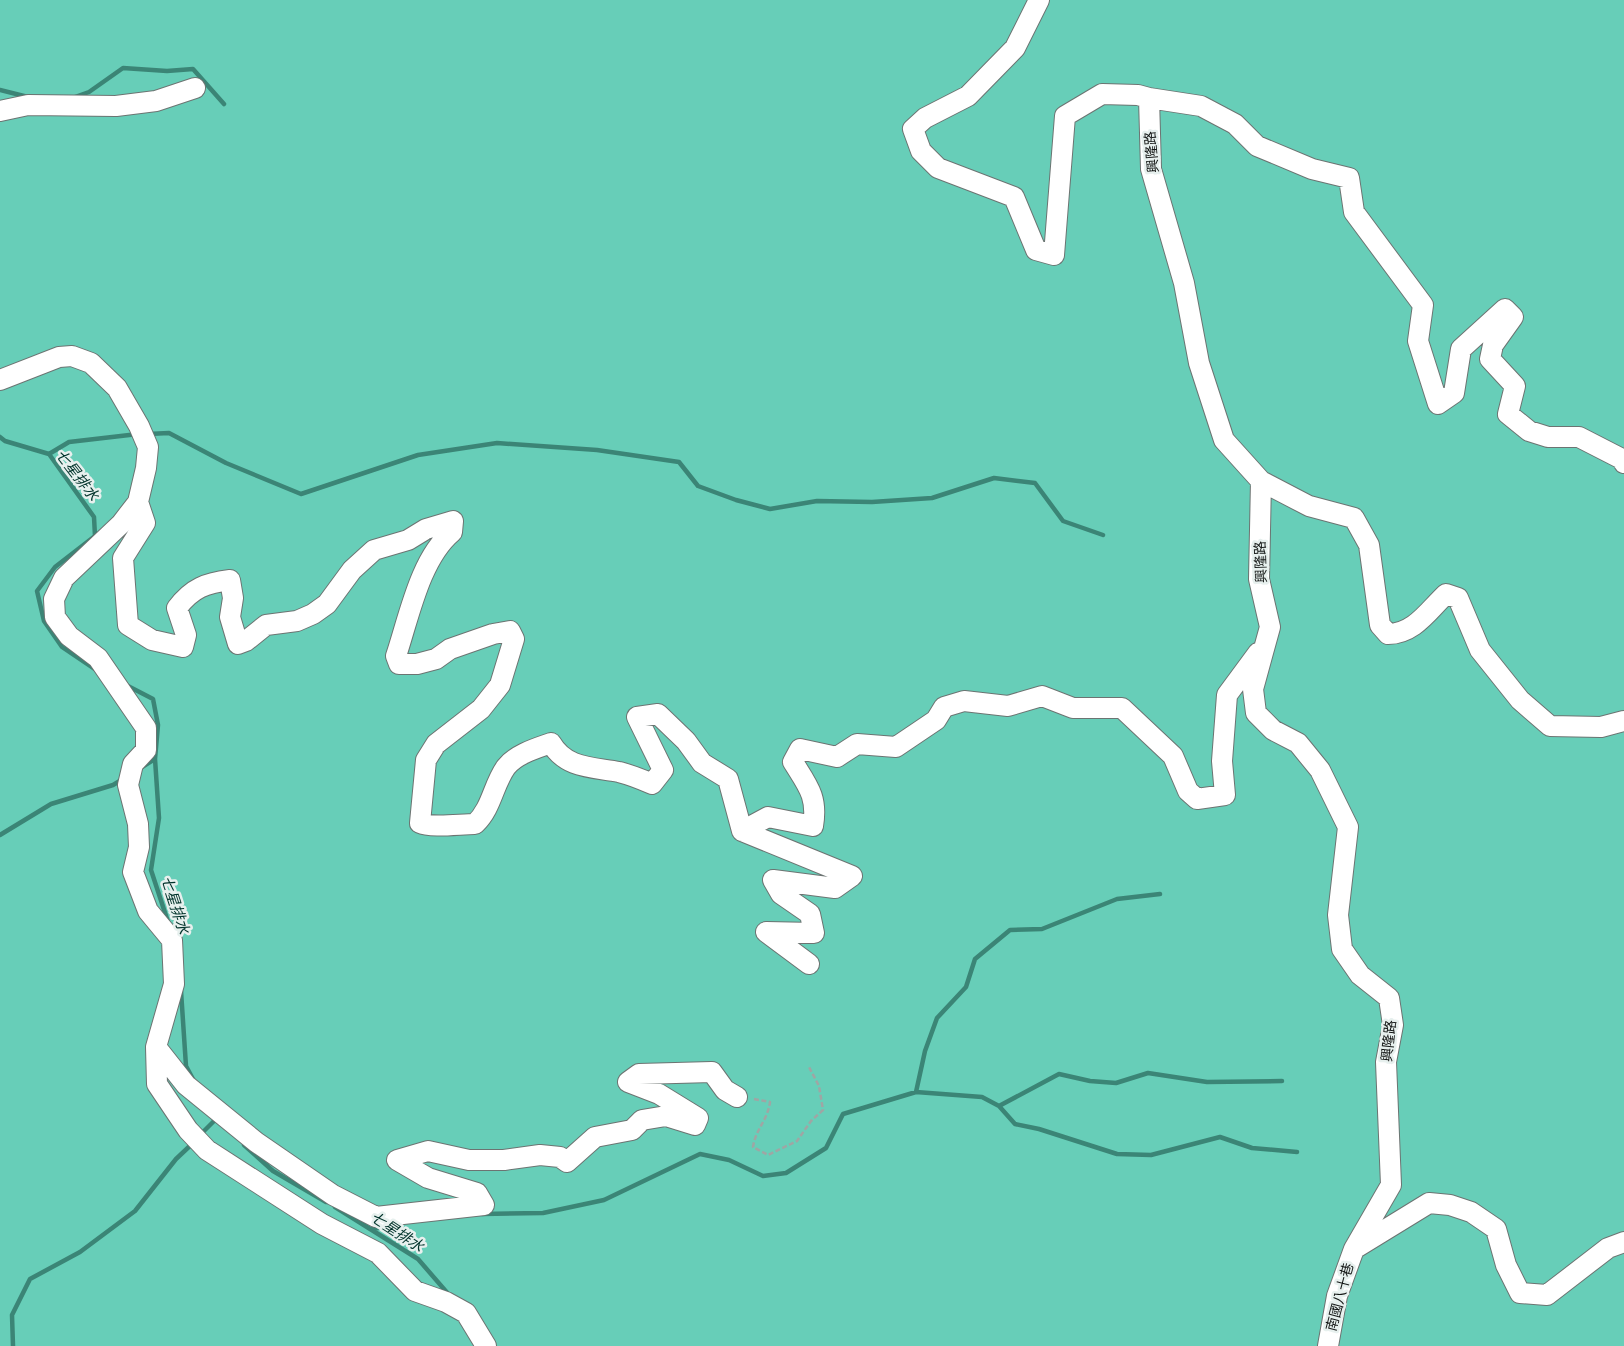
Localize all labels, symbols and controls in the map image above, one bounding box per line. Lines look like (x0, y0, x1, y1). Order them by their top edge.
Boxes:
street label: 興隆路 (1142, 130, 1162, 174)
water label: 七星排水 (51, 446, 103, 505)
street label: 興隆路 (1252, 541, 1270, 583)
water label: 七星排水 (157, 874, 193, 937)
street label: 興隆路 (1378, 1019, 1400, 1063)
water label: 七星排水 (367, 1208, 428, 1256)
street label: 南國八十巷 (1323, 1261, 1357, 1333)

